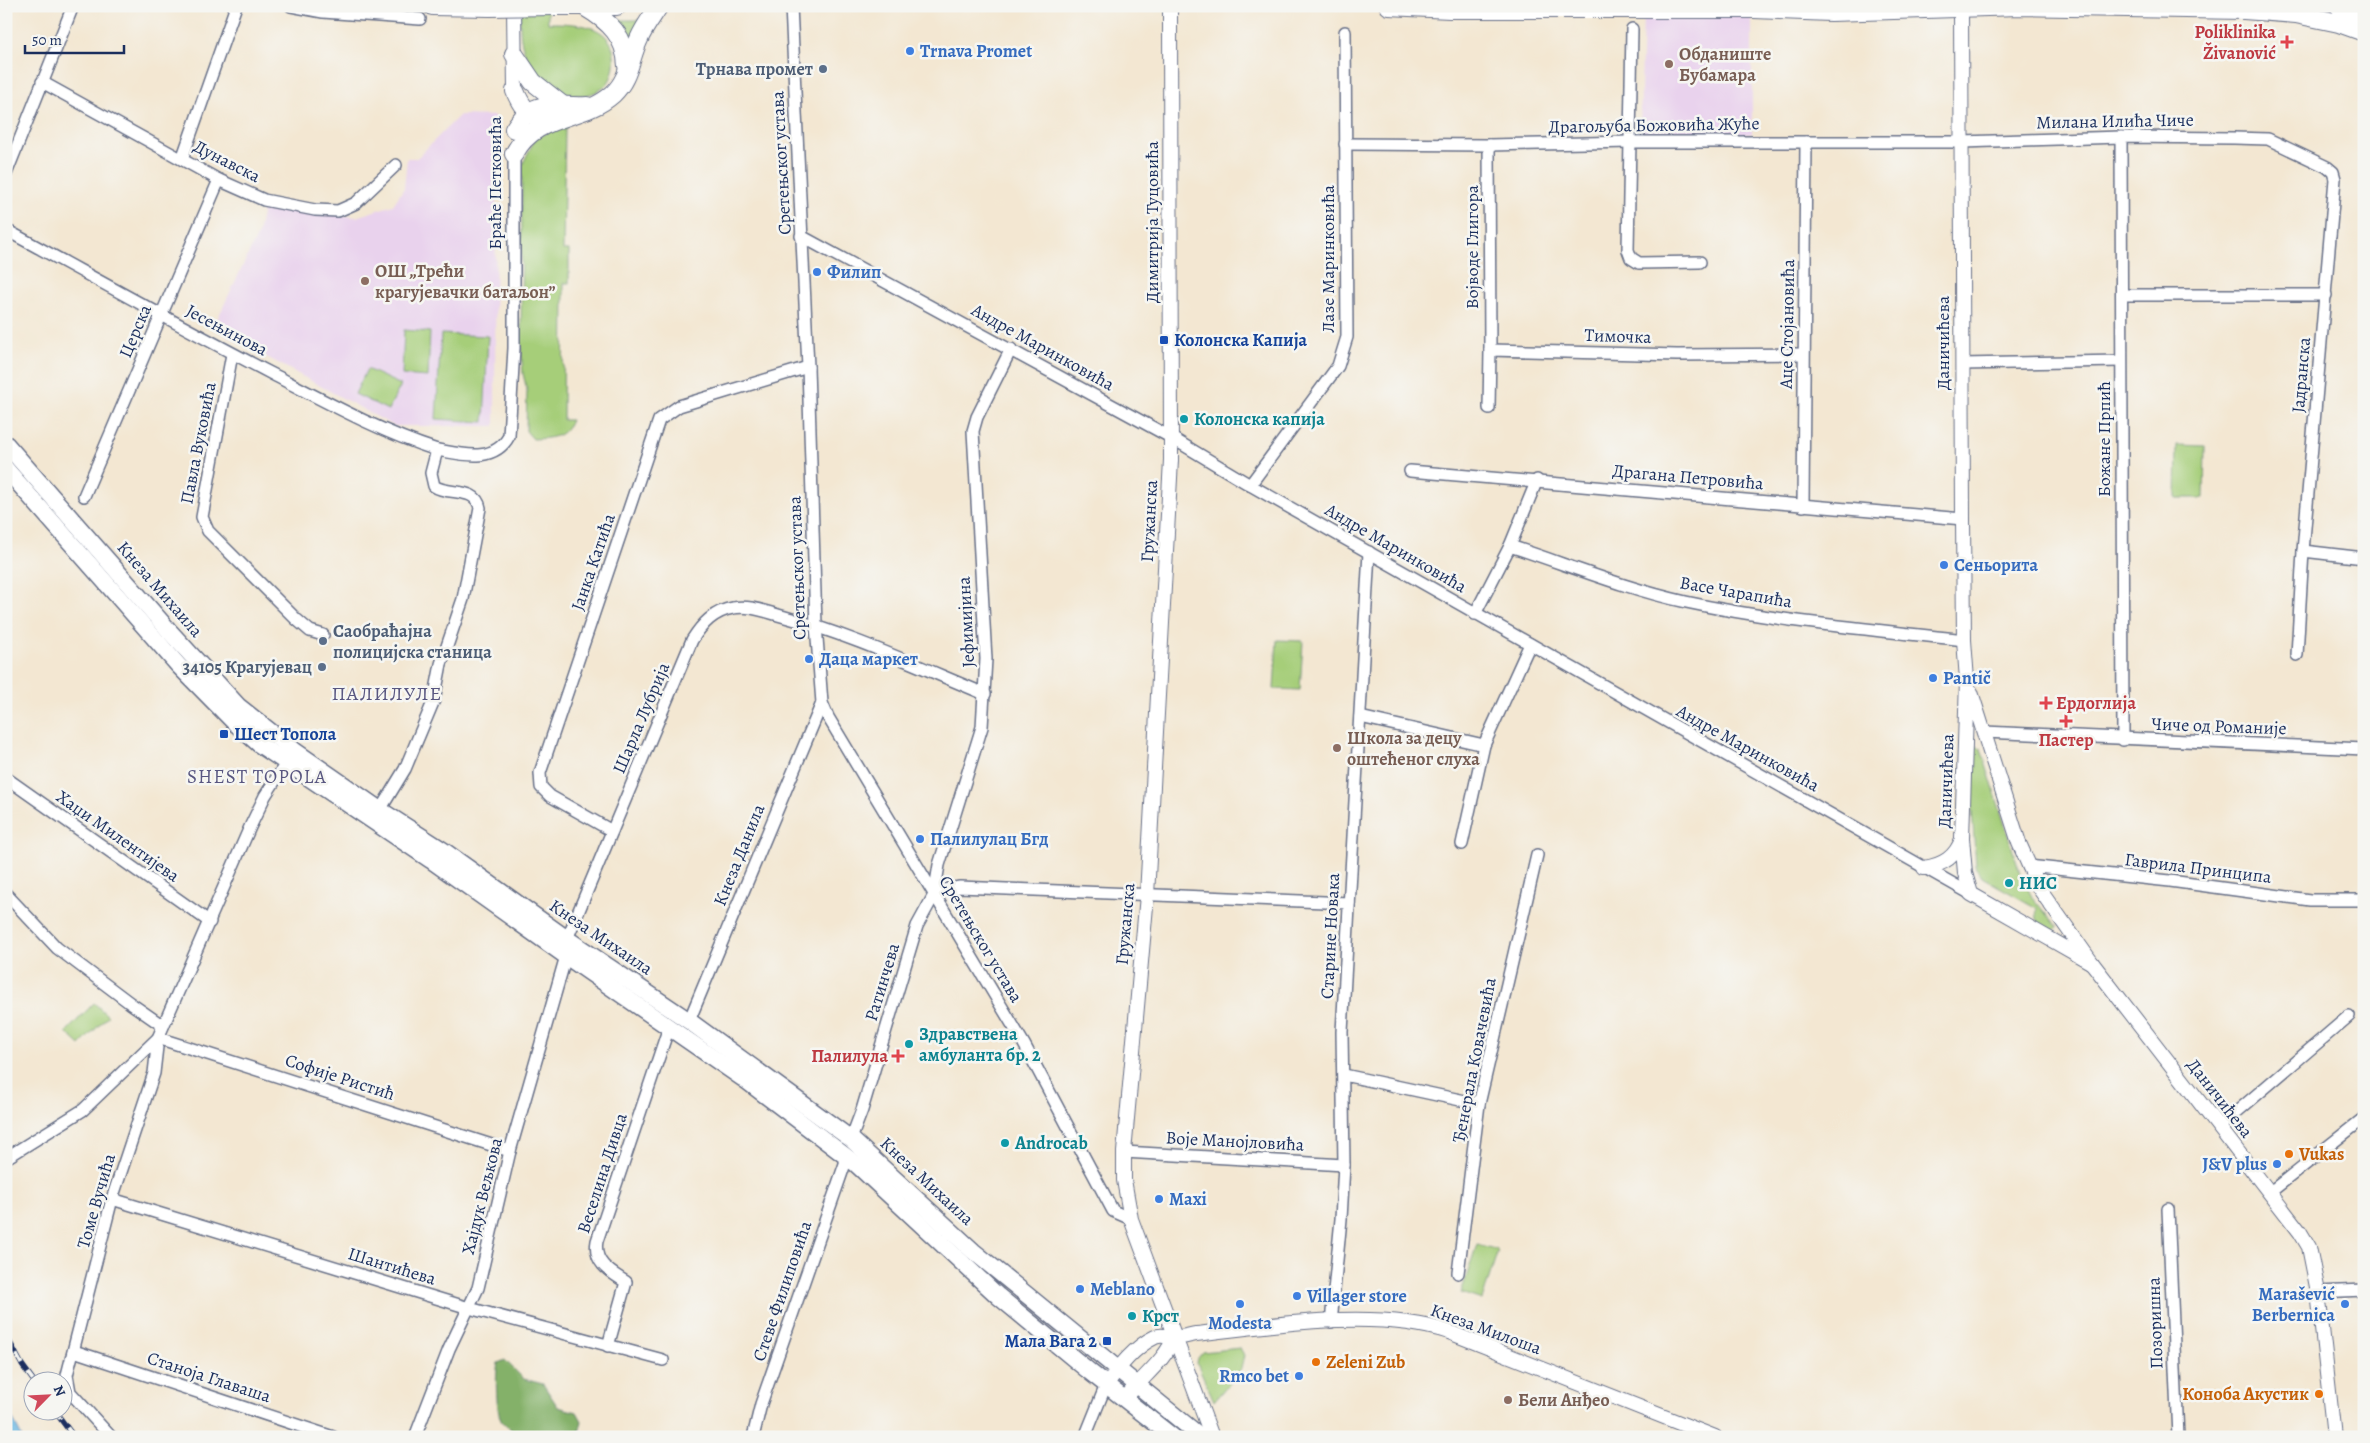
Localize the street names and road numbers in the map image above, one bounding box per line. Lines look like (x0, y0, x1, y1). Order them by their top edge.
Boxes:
street label: Сретењског устава (765, 90, 797, 236)
street label: Милана Илића Чиче (2036, 108, 2194, 134)
street label: Драгољуба Божовића Жуће (1548, 111, 1760, 139)
street label: Браће Петковића (483, 115, 507, 250)
street label: Дунавска (189, 134, 265, 188)
street label: Димитрија Туцовића (1140, 140, 1164, 303)
street label: Лазе Маринковића (1316, 184, 1340, 333)
street label: Војводе Глигора (1460, 184, 1484, 309)
street label: Аце Стојановића (1774, 258, 1800, 390)
street label: Даничићева (1931, 295, 1955, 390)
street label: Андре Маринковића (966, 297, 1119, 397)
street label: Јесењинова (182, 298, 273, 362)
street label: Церска (113, 300, 157, 361)
street label: Тимочка (1584, 323, 1653, 349)
street label: Јадранска (2286, 336, 2316, 414)
street label: Павла Вуковића (174, 379, 222, 506)
street label: Божане Прпић (2092, 381, 2116, 497)
street label: Драгана Петровића (1611, 458, 1765, 496)
street label: Гружанска (1135, 478, 1163, 563)
street label: Сретењског устава (782, 495, 812, 640)
street label: Андре Маринковића (1320, 497, 1472, 599)
street label: Јанка Катића (565, 510, 621, 614)
street label: Кнеза Михаила (112, 536, 209, 643)
street label: Васе Чарапића (1678, 570, 1795, 614)
street label: Јефимијина (952, 575, 980, 668)
street label: Шарла Лубрија (607, 658, 676, 777)
street label: Андре Маринковића (1671, 698, 1824, 798)
street label: Чиче од Романије (2151, 712, 2287, 740)
street label: Даничићева (1932, 733, 1960, 829)
street label: Хаџи Милентијева (52, 784, 185, 888)
street label: Кнеза Данила (708, 800, 771, 909)
street label: Гаврила Принципа (2123, 847, 2274, 889)
street label: Сретењског устава (934, 871, 1029, 1008)
street label: Старине Новака (1315, 872, 1345, 1000)
street label: Гружанска (1109, 881, 1141, 966)
street label: Кнеза Михаила (545, 894, 658, 981)
street label: Ратинчева (859, 939, 905, 1024)
street label: Ђенерала Ковачевића (1446, 975, 1502, 1145)
street label: Софије Ристић (282, 1048, 398, 1106)
street label: Даничићева (2181, 1053, 2259, 1143)
street label: Веселина Дивца (571, 1109, 633, 1236)
street label: Воје Манојловића (1165, 1125, 1305, 1157)
street label: Кнеза Михаила (875, 1131, 980, 1231)
street label: Хајдук Вељкова (456, 1134, 508, 1257)
street label: Томе Вучића (71, 1150, 121, 1251)
street label: Стеве Филиповића (747, 1217, 817, 1364)
street label: Шантићева (345, 1241, 440, 1291)
street label: Позоришна (2141, 1276, 2169, 1369)
street label: Кнеза Милоша (1427, 1298, 1545, 1360)
street label: Станоја Главаша (144, 1346, 275, 1408)

